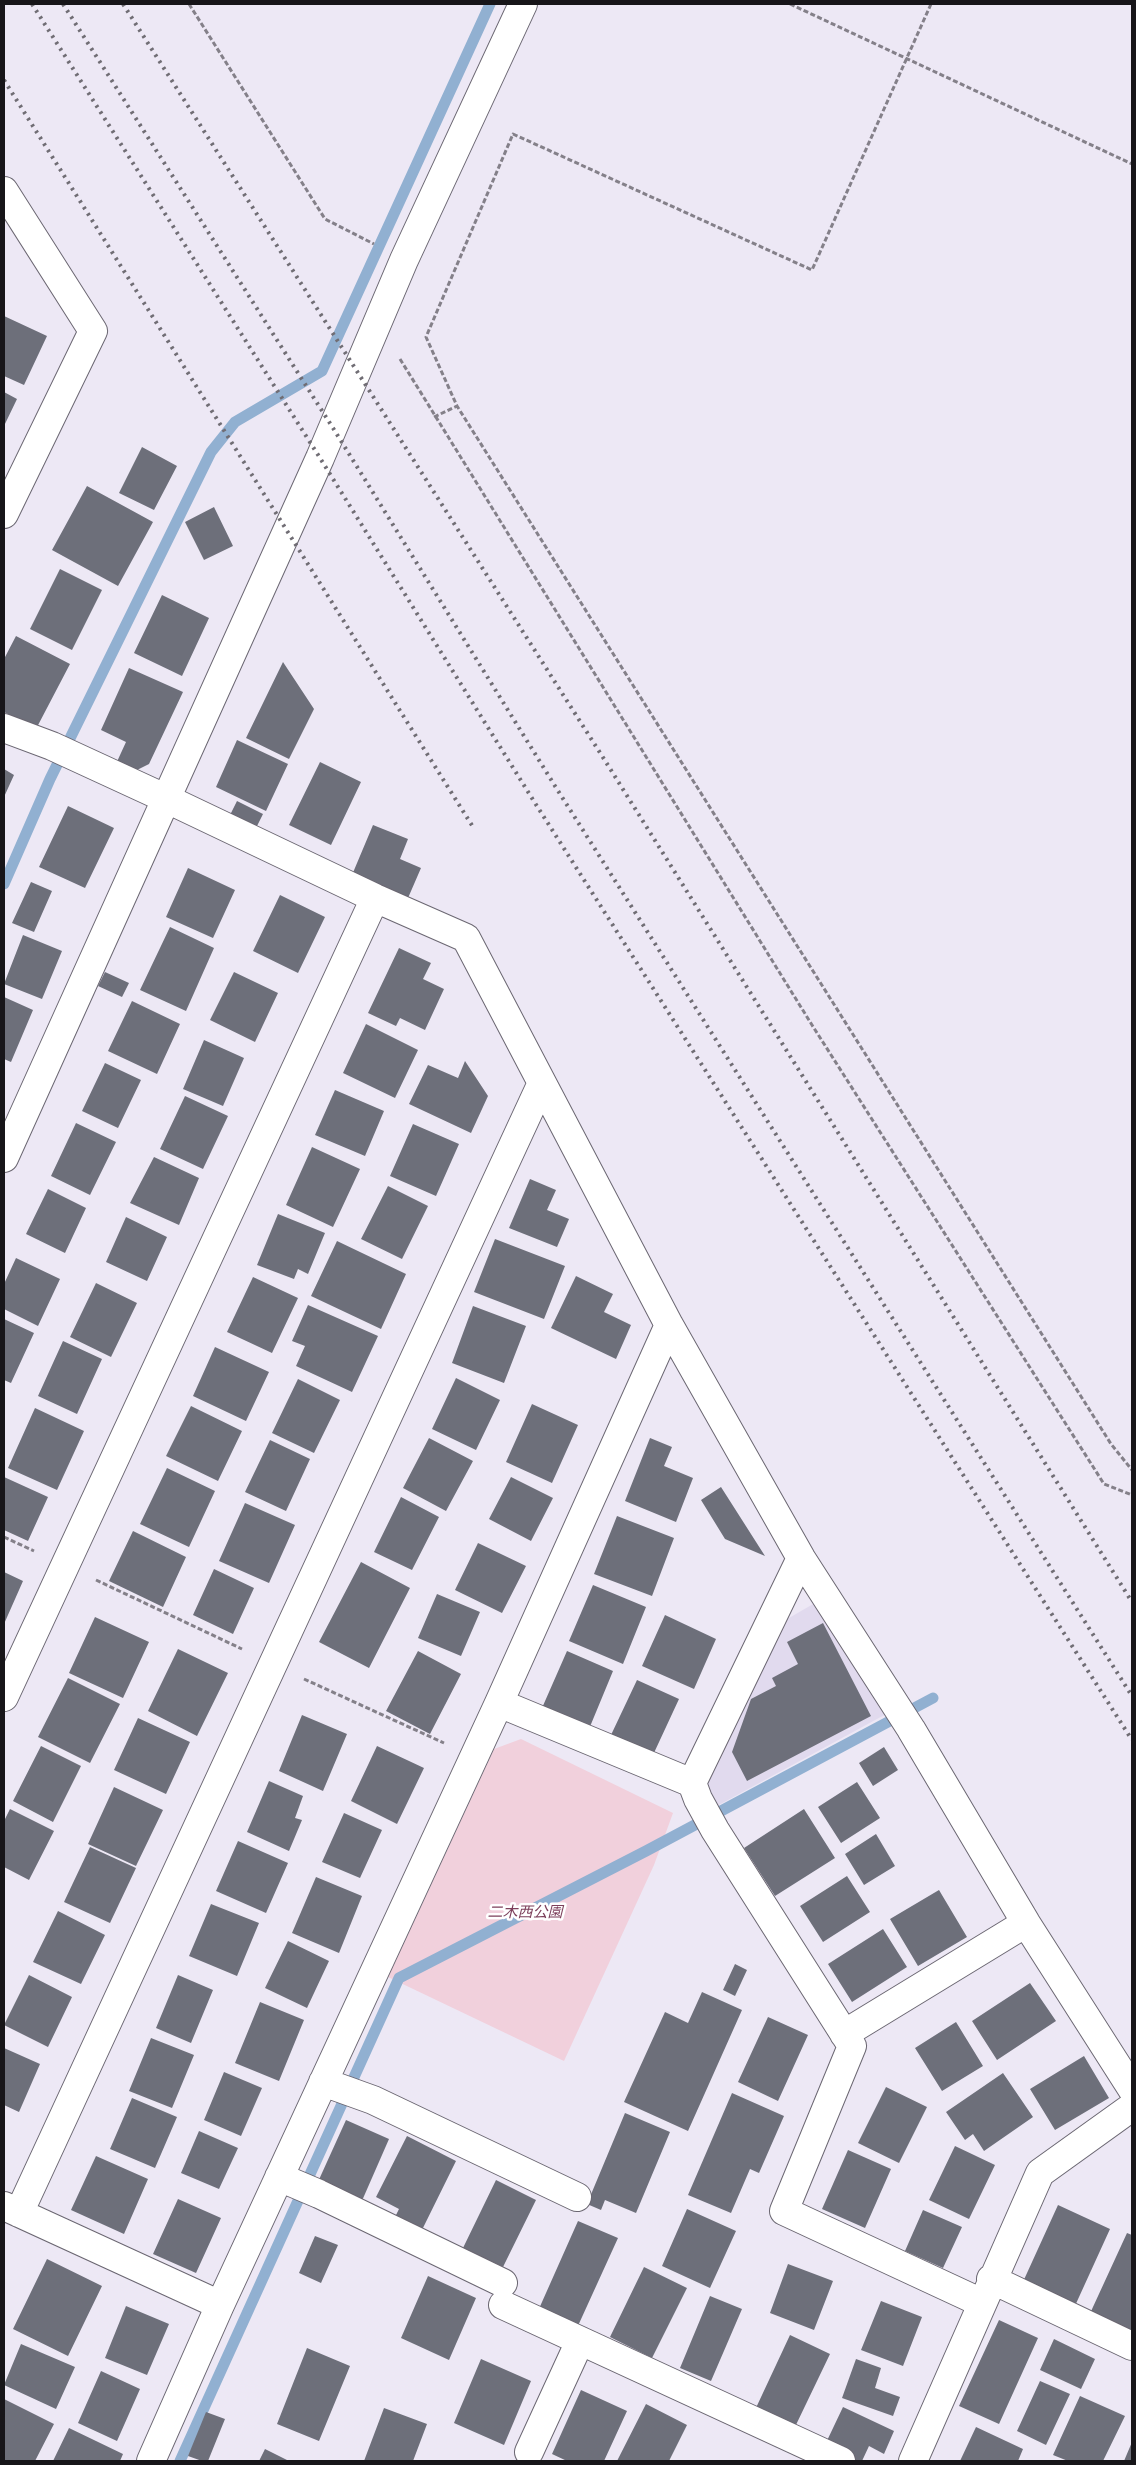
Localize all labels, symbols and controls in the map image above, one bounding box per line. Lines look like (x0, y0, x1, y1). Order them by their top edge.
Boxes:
park label: 二木西公園 (488, 1904, 562, 1922)

